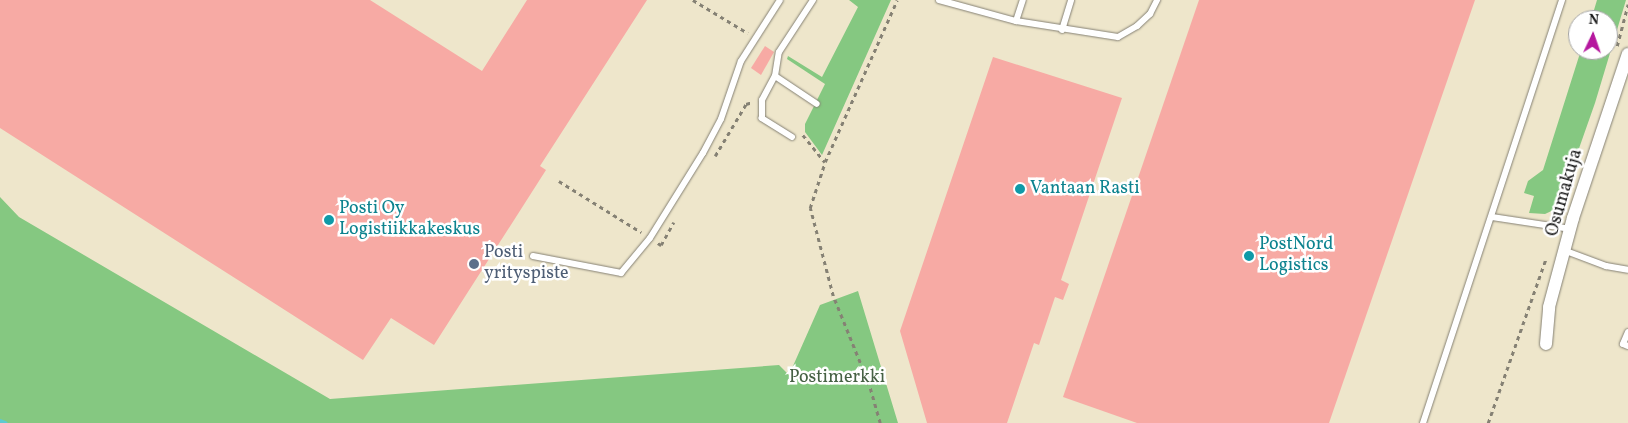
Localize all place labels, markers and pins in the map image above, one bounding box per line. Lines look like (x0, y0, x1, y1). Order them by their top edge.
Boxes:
place label: Vantaan Rasti (1030, 178, 1140, 200)
marker: Vantaan Rasti (1014, 183, 1026, 195)
place label: Posti Oy Logistiikkakeskus (339, 199, 480, 242)
marker: Posti Oy Logistiikkakeskus (323, 214, 335, 226)
place label: PostNord Logistics (1259, 235, 1333, 278)
place label: Posti yrityspiste (484, 243, 569, 286)
marker: PostNord Logistics (1243, 250, 1255, 262)
marker: Posti yrityspiste (468, 258, 480, 270)

